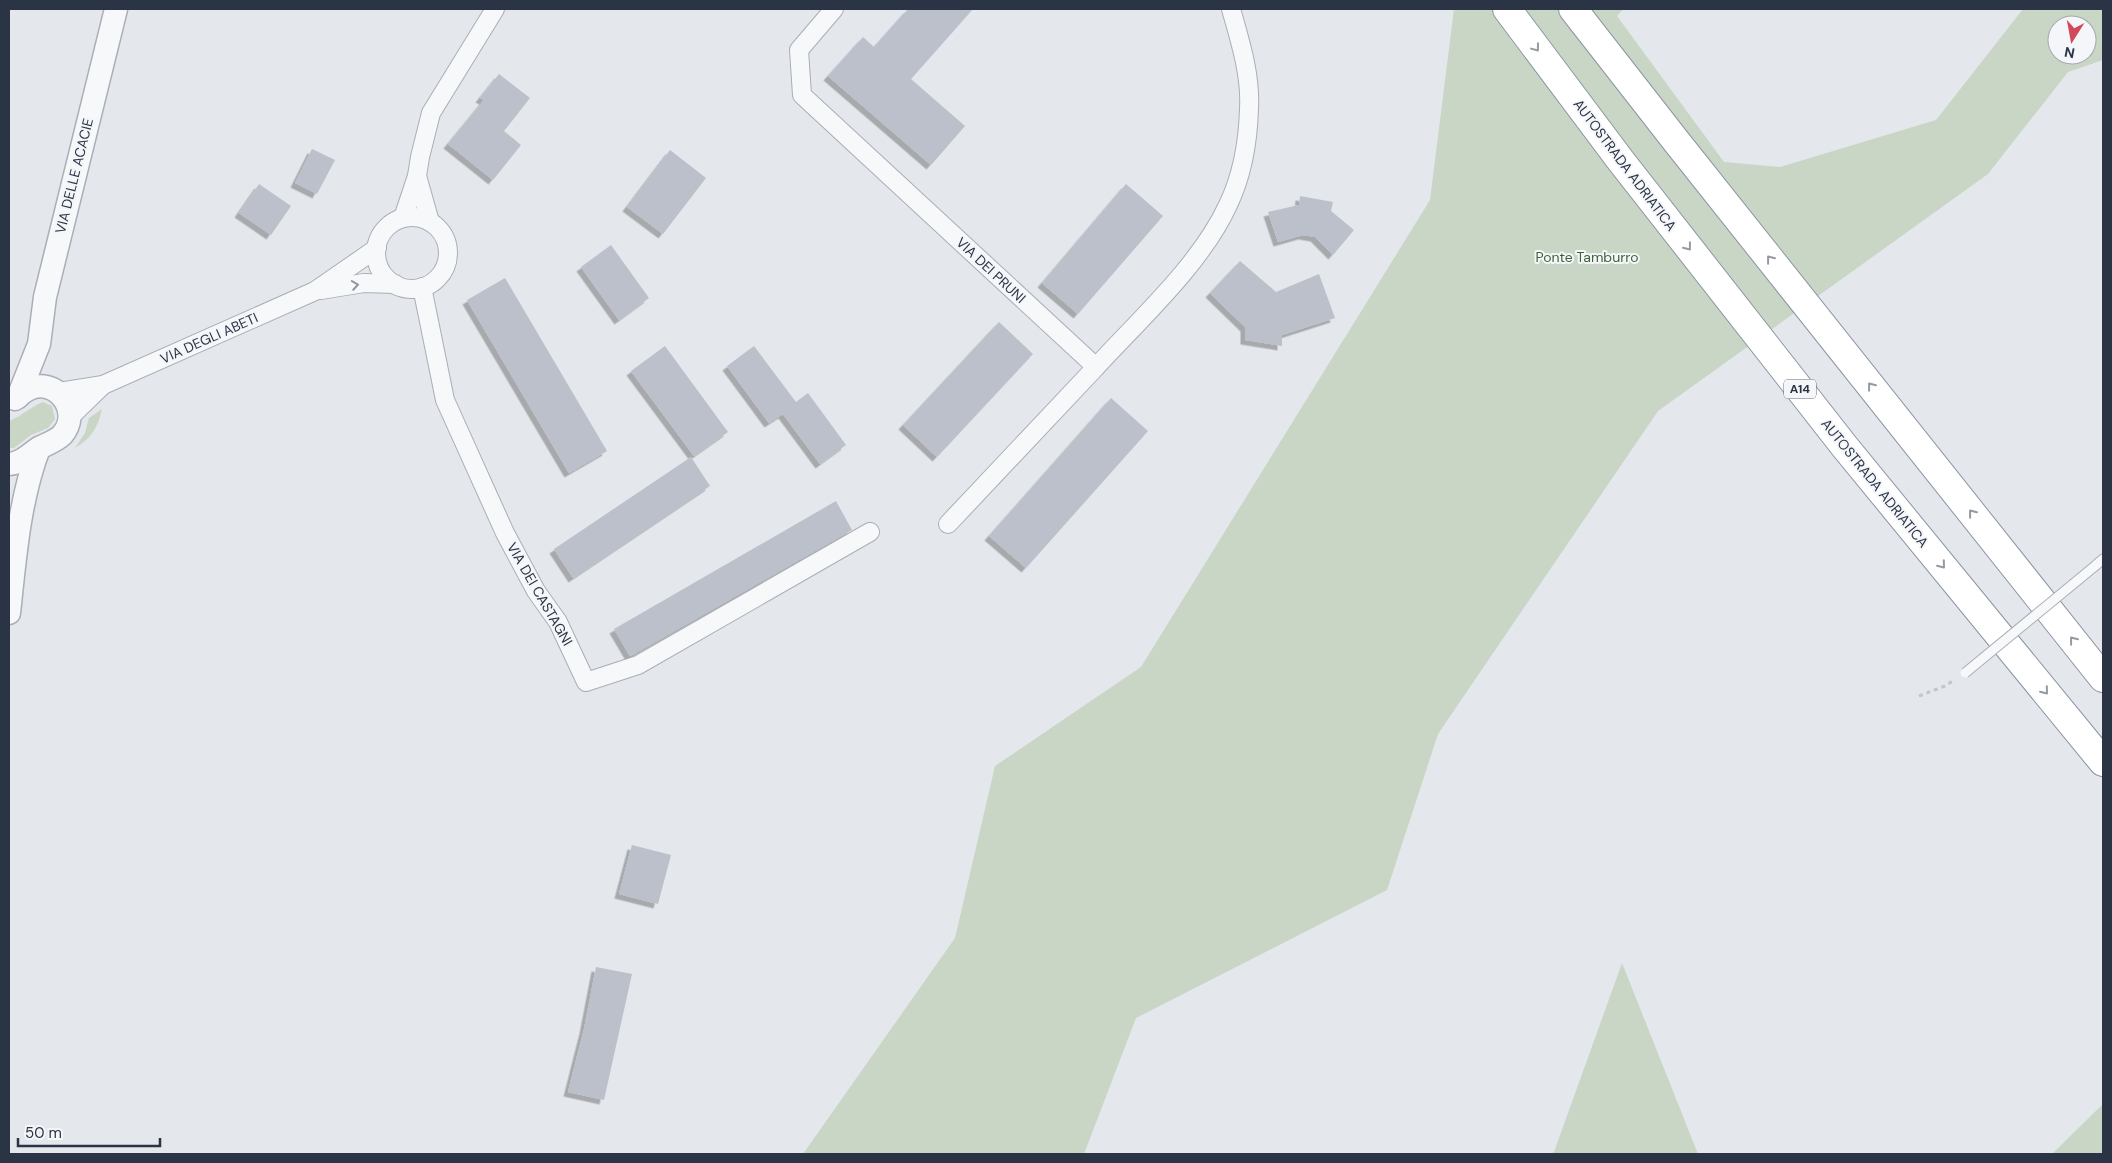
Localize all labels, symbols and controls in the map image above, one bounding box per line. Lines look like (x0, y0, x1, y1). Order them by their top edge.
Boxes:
north arrow (2047, 15, 2097, 65)
one-way arrow (1531, 42, 1539, 51)
text: N (2063, 43, 2076, 63)
street label: AUTOSTRADA ADRIATICA (1570, 96, 1680, 234)
street label: VIA DELLE ACACIE (51, 116, 97, 235)
street label: VIA DEI PRUNI (952, 233, 1030, 307)
one-way arrow (1682, 241, 1691, 250)
park label: Ponte Tamburro (1535, 248, 1639, 266)
one-way arrow (1767, 256, 1775, 265)
one-way arrow (350, 280, 359, 290)
street label: VIA DEGLI ABETI (157, 308, 261, 368)
road number: A14 (1784, 379, 1816, 398)
one-way arrow (1868, 383, 1876, 392)
street label: AUTOSTRADA ADRIATICA (1818, 415, 1932, 551)
one-way arrow (1969, 510, 1977, 519)
street label: VIA DEI CASTAGNI (503, 539, 577, 649)
one-way arrow (1937, 559, 1945, 568)
one-way arrow (2070, 637, 2078, 646)
one-way arrow (2040, 685, 2048, 694)
scale bar (18, 1116, 160, 1148)
text: 50 m (25, 1123, 62, 1143)

